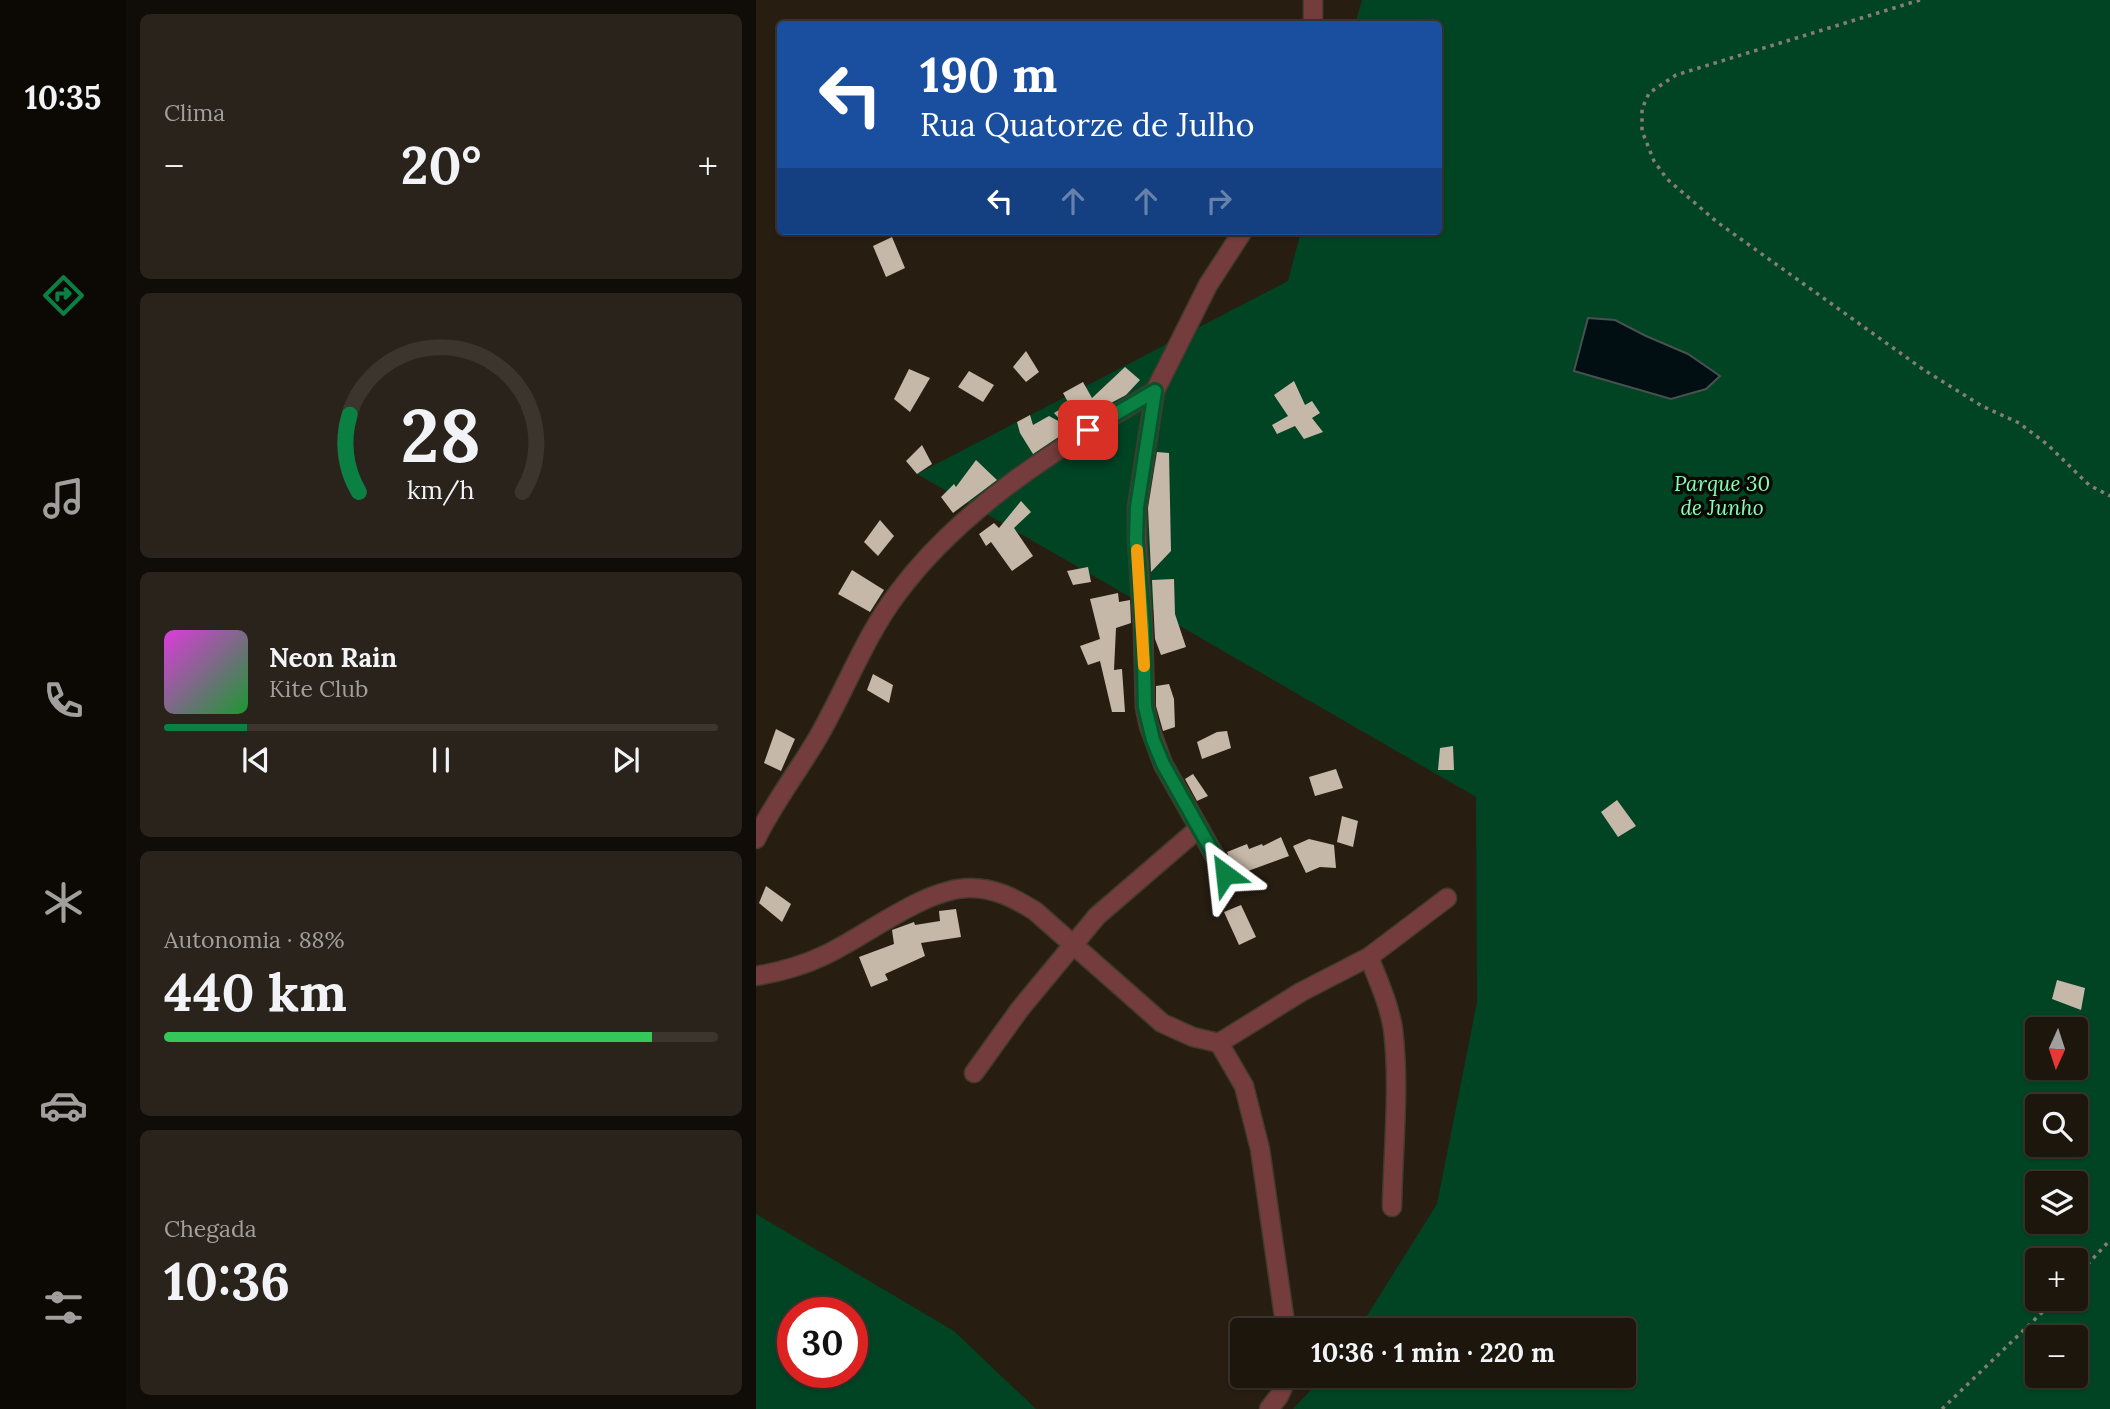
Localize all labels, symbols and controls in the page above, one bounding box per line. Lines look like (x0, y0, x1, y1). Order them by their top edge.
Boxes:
text: 190 m (920, 43, 1057, 105)
icon: left (805, 49, 896, 140)
text: 10:35 (25, 77, 101, 118)
text: Clima (164, 98, 225, 127)
text: Rua Quatorze de Julho (920, 104, 1254, 145)
text: 20° (401, 132, 481, 198)
text: − (164, 142, 184, 190)
text: + (698, 142, 718, 190)
icon: left (981, 182, 1019, 220)
icon: ahead (1054, 182, 1092, 220)
icon: ahead (1127, 182, 1165, 220)
icon: right (1200, 182, 1238, 220)
icon: directions (39, 271, 88, 320)
text: 28 (401, 389, 481, 482)
pin (1058, 400, 1118, 460)
icon: arrive (1069, 411, 1107, 449)
park label: Parque 30 de Junho (1674, 470, 1770, 521)
text: km/h (407, 473, 475, 505)
icon: music (39, 474, 88, 523)
text: Neon Rain (269, 641, 397, 674)
text: Kite Club (269, 674, 368, 703)
icon: phone (39, 676, 88, 725)
icon: previous (237, 741, 275, 779)
icon: pause (422, 741, 460, 779)
icon: next (607, 741, 645, 779)
position arrow (1188, 837, 1262, 911)
icon: climate (39, 878, 88, 927)
text: Autonomia · 88% (164, 925, 345, 954)
text: 440 km (164, 959, 347, 1025)
north arrow (2025, 1017, 2088, 1080)
map controls (2025, 1017, 2088, 1388)
icon: car (39, 1081, 88, 1130)
button: search (2025, 1094, 2088, 1157)
button: layers (2025, 1171, 2088, 1234)
text: Chegada (164, 1214, 257, 1243)
text: 10:36 (164, 1248, 290, 1314)
button: + (2025, 1248, 2088, 1311)
icon: filters (39, 1283, 88, 1332)
speed limit sign: 30 (777, 1297, 868, 1388)
button: − (2025, 1325, 2088, 1388)
text: 10:36 · 1 min · 220 m (1311, 1336, 1555, 1369)

